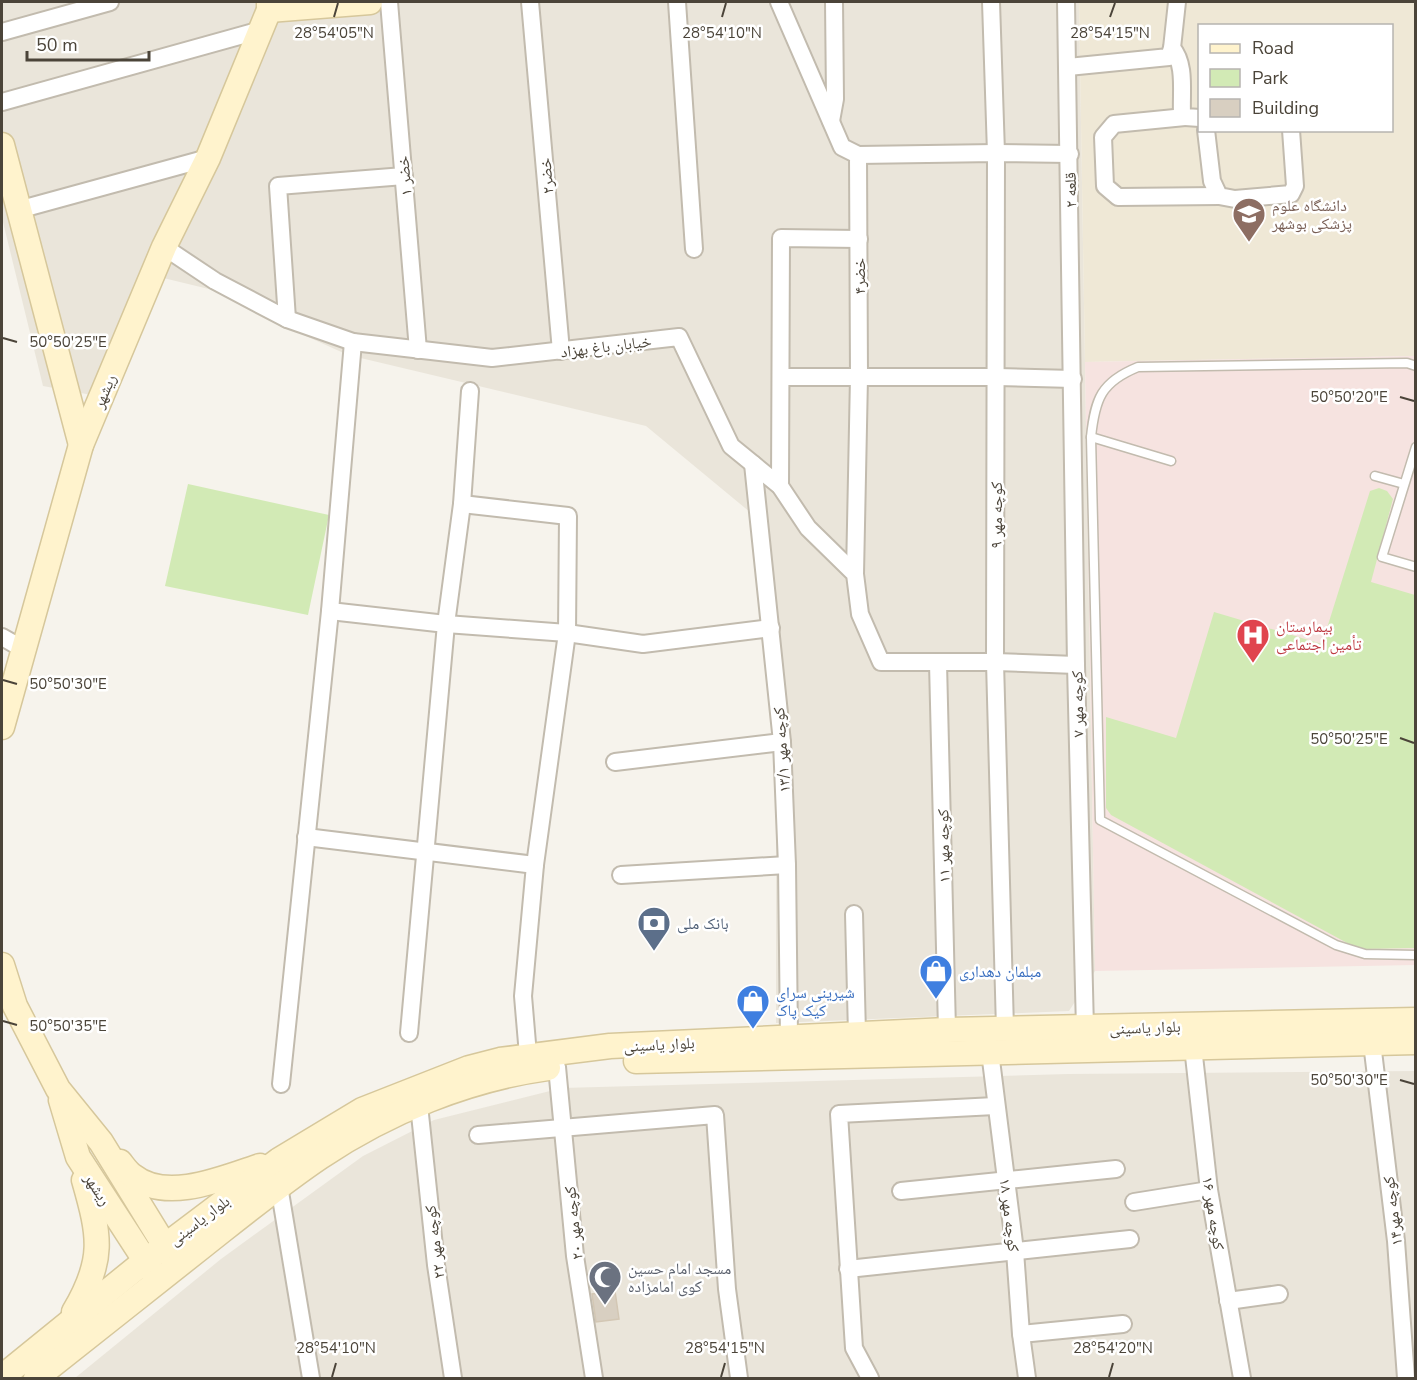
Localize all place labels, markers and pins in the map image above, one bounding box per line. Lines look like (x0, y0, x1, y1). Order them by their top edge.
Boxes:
place label: دانشگاه علوم پزشکی بوشهر (1271, 195, 1352, 235)
school or university icon: دانشگاه علوم پزشکی بوشهر (1231, 196, 1267, 243)
place label: بیمارستان تأمین اجتماعی (1276, 616, 1362, 656)
hospital icon: بیمارستان تأمین اجتماعی (1235, 617, 1271, 664)
bank icon: بانک ملی (636, 905, 672, 952)
place label: بانک ملی (677, 913, 729, 935)
shop icon: مبلمان دهداری (918, 953, 954, 1000)
place label: مبلمان دهداری (959, 961, 1041, 983)
place label: شیرینی سرای کیک پاک (776, 982, 855, 1022)
shop icon: شیرینی سرای کیک پاک (735, 983, 771, 1030)
place label: مسجد امام حسین کوی امامزاده (628, 1258, 731, 1298)
mosque icon: مسجد امام حسین کوی امامزاده (587, 1259, 623, 1306)

